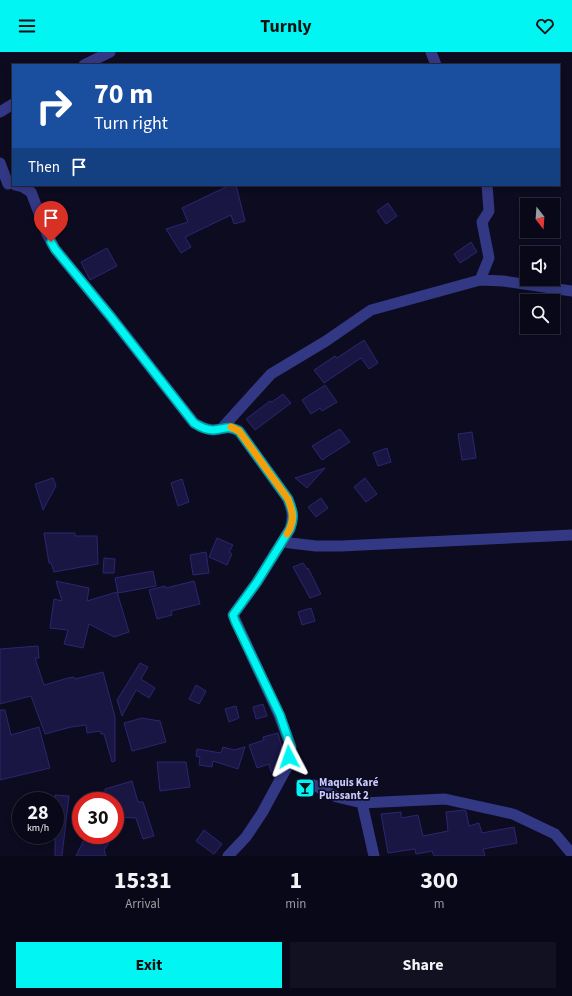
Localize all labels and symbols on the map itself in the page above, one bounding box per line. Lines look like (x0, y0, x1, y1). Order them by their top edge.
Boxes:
north arrow (520, 198, 560, 238)
pin (34, 201, 68, 242)
position arrow (268, 736, 310, 778)
place label: Maquis Karé Puissant 2 (319, 775, 379, 803)
bar icon: Maquis Karé Puissant 2 (294, 777, 316, 799)
speed limit sign: 30 (72, 792, 124, 844)

